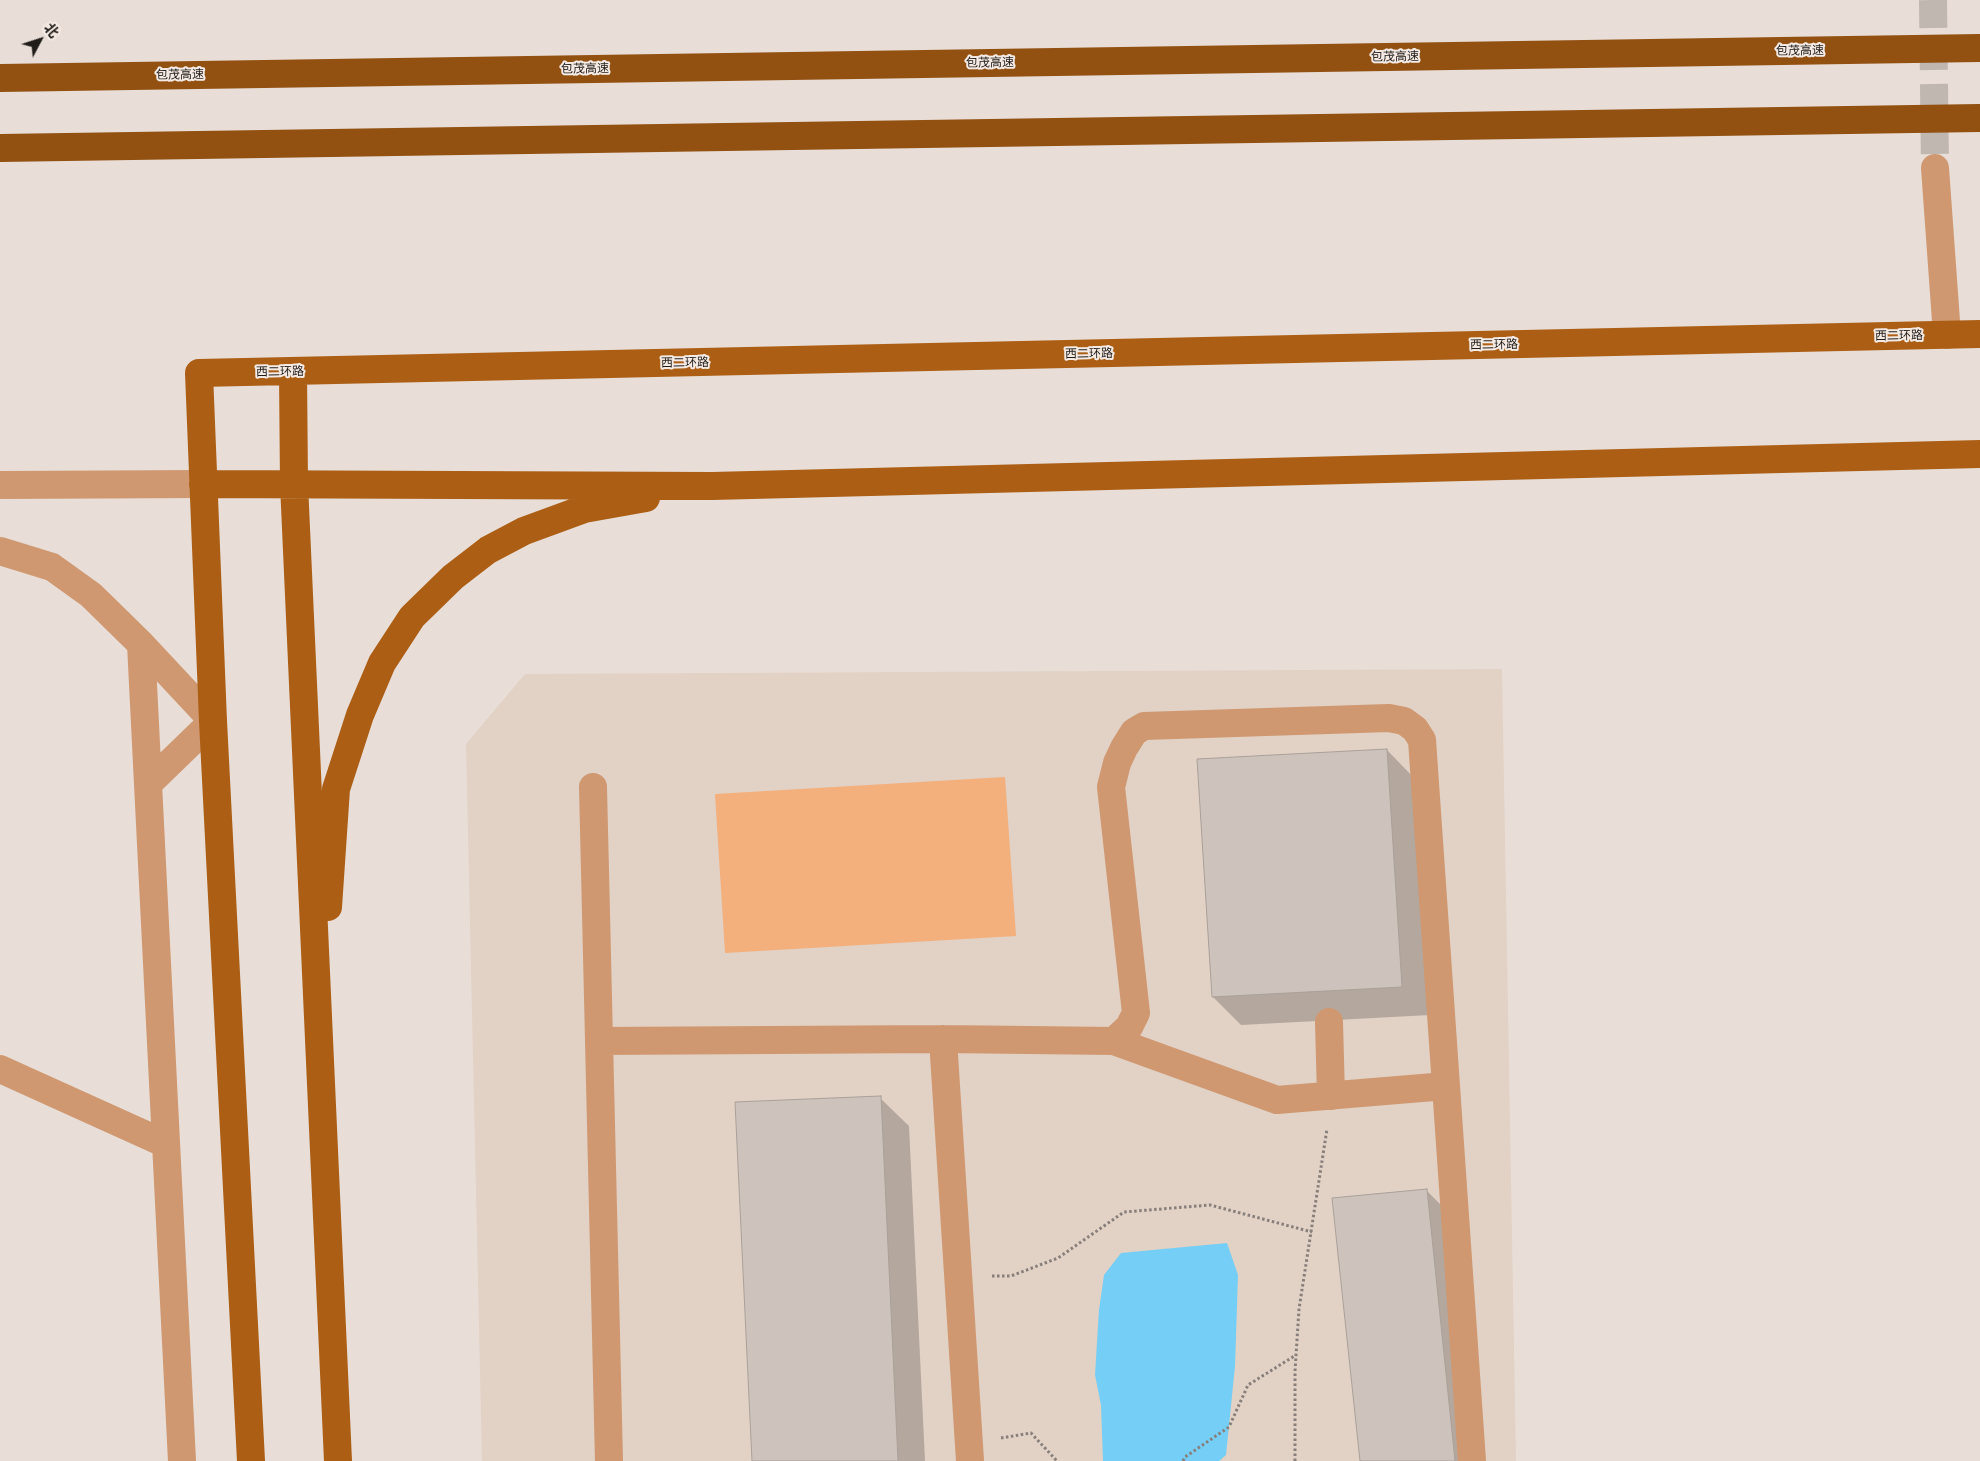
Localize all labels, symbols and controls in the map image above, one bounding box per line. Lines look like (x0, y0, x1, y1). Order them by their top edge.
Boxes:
north arrow (15, 15, 65, 65)
text: 北 (40, 19, 64, 42)
street label: 包茂高速 (1776, 43, 1824, 59)
street label: 包茂高速 (1371, 49, 1419, 65)
street label: 包茂高速 (966, 55, 1014, 71)
street label: 包茂高速 (561, 61, 609, 77)
street label: 包茂高速 (156, 67, 204, 83)
street label: 西二环路 (1875, 328, 1923, 344)
street label: 西二环路 (1470, 337, 1518, 353)
street label: 西二环路 (1065, 346, 1113, 362)
street label: 西二环路 (661, 355, 709, 371)
street label: 西二环路 (256, 364, 304, 380)

